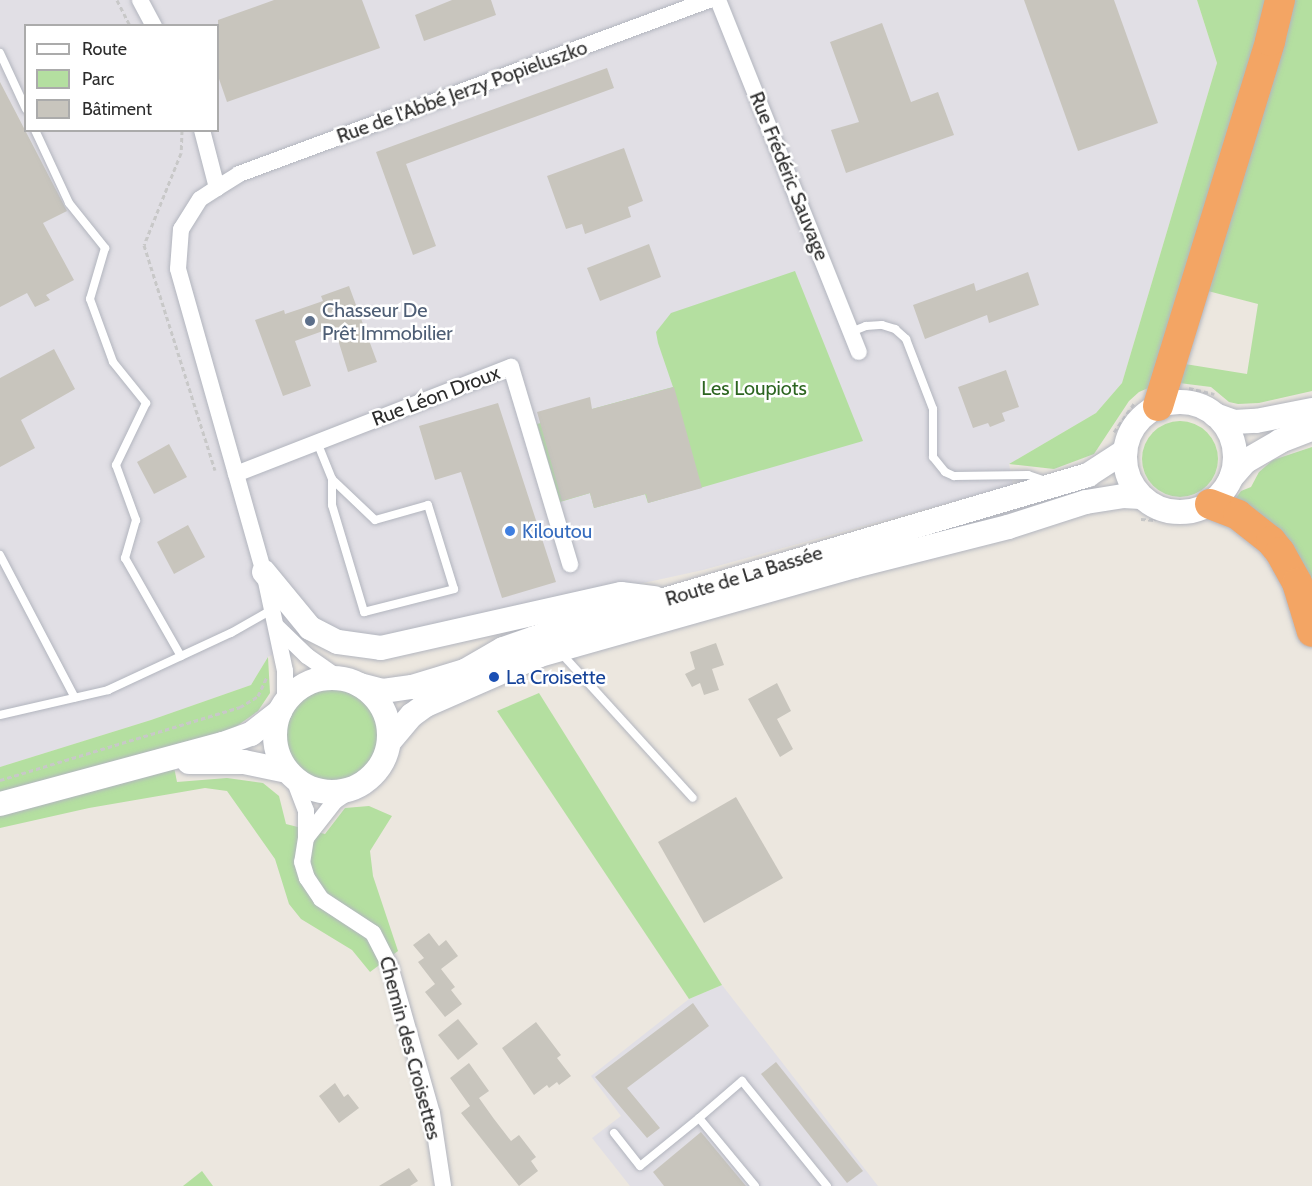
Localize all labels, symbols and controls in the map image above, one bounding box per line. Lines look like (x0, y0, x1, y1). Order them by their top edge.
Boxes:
legend (24, 24, 219, 132)
street label: Rue de l'Abbé Jerzy Popieluszko (333, 35, 591, 149)
text: Route (82, 38, 127, 60)
text: Parc (82, 68, 114, 90)
street label: Rue Frédéric Sauvage (744, 88, 834, 264)
text: Bâtiment (82, 98, 152, 120)
place label: Chasseur De Prêt Immobilier (322, 298, 453, 345)
marker: Chasseur De Prêt Immobilier (303, 314, 317, 328)
street label: Rue Léon Droux (369, 361, 503, 431)
park label: Les Loupiots (701, 376, 807, 400)
place label: Kiloutou (522, 519, 592, 543)
marker: Kiloutou (503, 524, 517, 538)
street label: Route de La Bassée (663, 541, 825, 611)
place label: La Croisette (506, 665, 606, 689)
marker: La Croisette (487, 670, 501, 684)
street label: Chemin des Croisettes (374, 954, 446, 1142)

